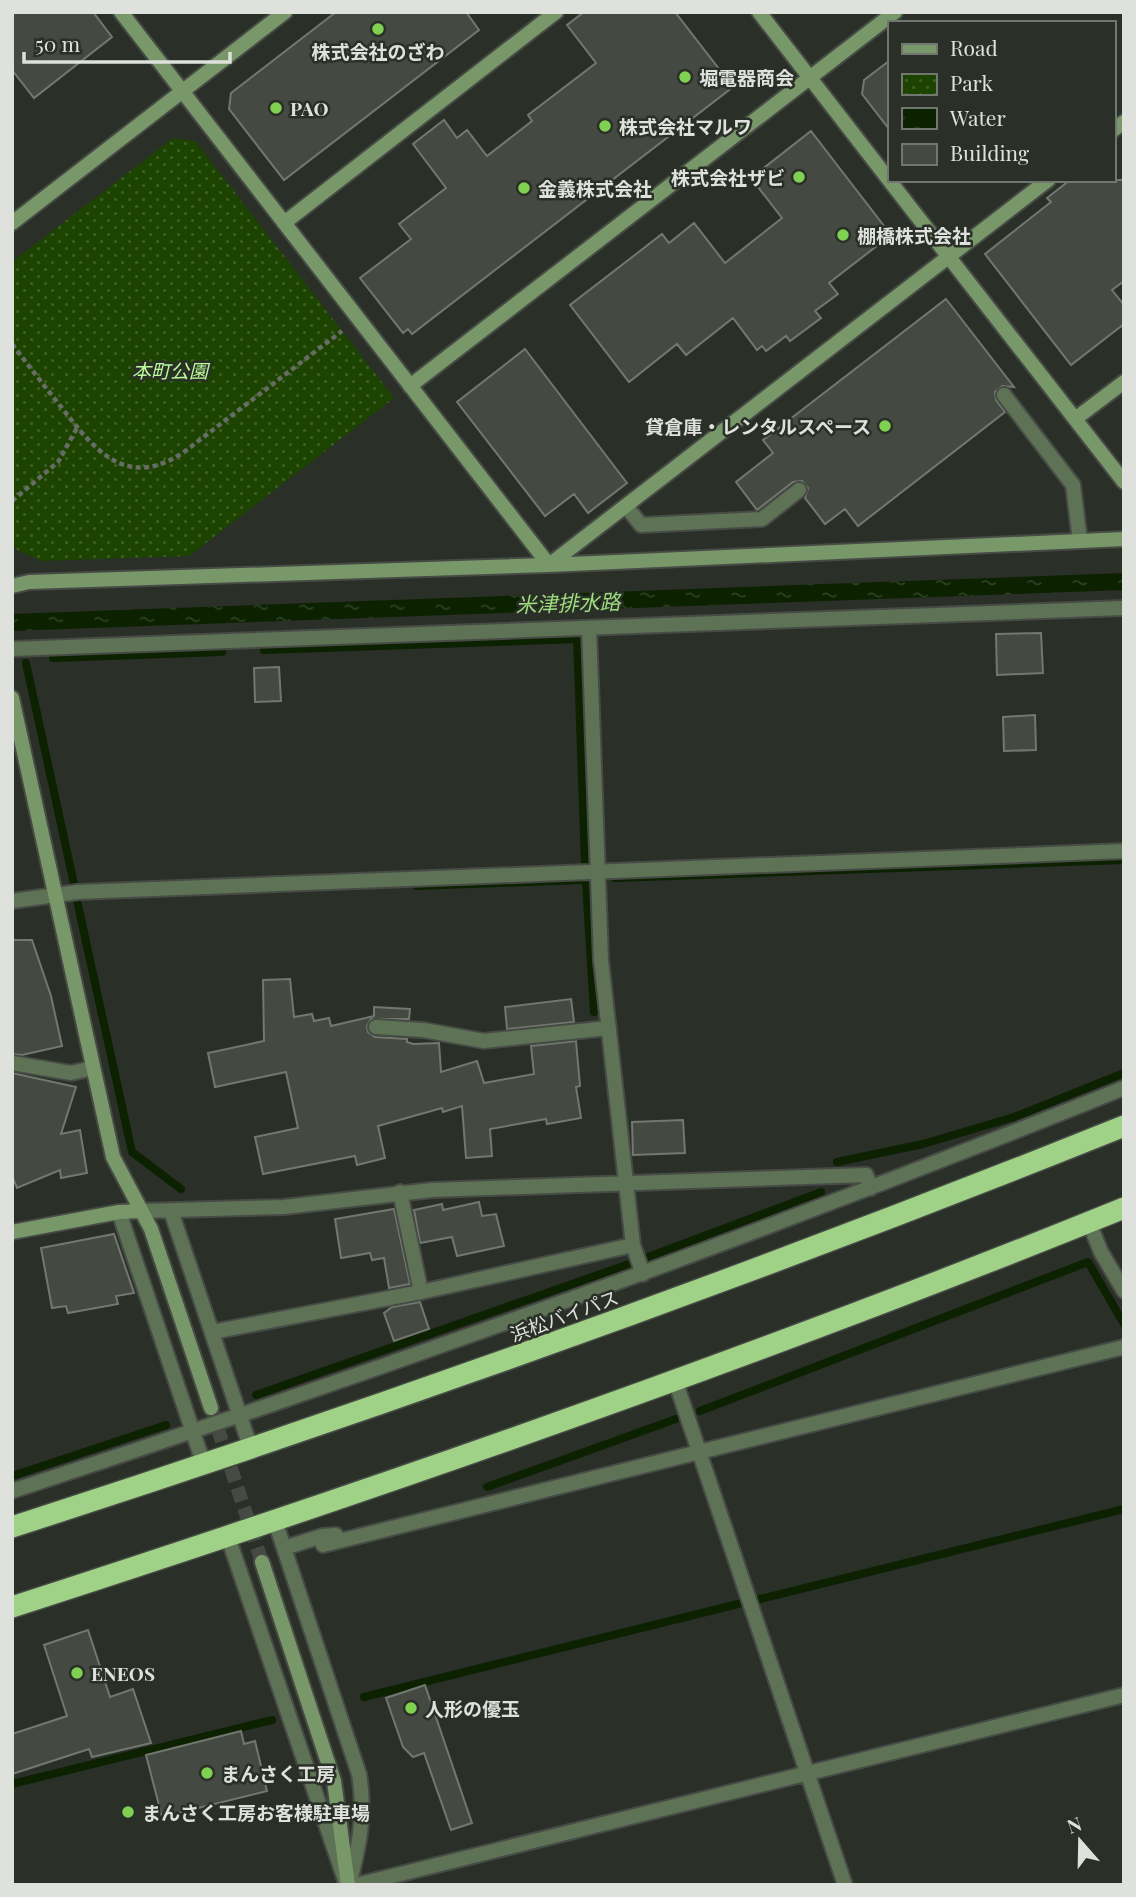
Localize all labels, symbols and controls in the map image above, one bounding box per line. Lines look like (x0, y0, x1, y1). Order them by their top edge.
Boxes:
scale bar (24, 21, 231, 65)
marker: 株式会社のざわ (370, 21, 386, 37)
legend (888, 21, 1115, 182)
text: 50 m (35, 29, 81, 57)
text: Road (950, 33, 998, 61)
place label: 株式会社のざわ (311, 38, 445, 64)
place label: 堀電器商会 (699, 64, 794, 90)
text: Park (950, 68, 994, 96)
marker: 堀電器商会 (677, 69, 693, 85)
place label: PAO (290, 95, 329, 121)
marker: PAO (268, 100, 284, 116)
text: Water (949, 103, 1006, 131)
place label: 株式会社マルワ (619, 113, 752, 139)
marker: 株式会社マルワ (597, 118, 613, 134)
text: Building (950, 138, 1029, 166)
place label: 株式会社ザビ (671, 164, 785, 190)
marker: 株式会社ザビ (791, 169, 807, 185)
place label: 金義株式会社 (538, 175, 652, 201)
marker: 金義株式会社 (516, 180, 532, 196)
place label: 棚橋株式会社 (857, 222, 971, 248)
marker: 棚橋株式会社 (835, 227, 851, 243)
park label: 本町公園 (132, 357, 211, 383)
place label: 貸倉庫・レンタルスペース (645, 413, 871, 439)
marker: 貸倉庫・レンタルスペース (877, 418, 893, 434)
water label: 米津排水路 (515, 586, 623, 618)
street label: 浜松バイパス (506, 1283, 622, 1347)
place label: ENEOS (91, 1660, 155, 1686)
marker: ENEOS (69, 1665, 85, 1681)
place label: 人形の優玉 (425, 1695, 520, 1721)
marker: 人形の優玉 (403, 1700, 419, 1716)
place label: まんさく工房 (221, 1760, 335, 1786)
marker: まんさく工房 (199, 1765, 215, 1781)
place label: まんさく工房お客様駐車場 (142, 1799, 370, 1825)
marker: まんさく工房お客様駐車場 (120, 1804, 136, 1820)
north arrow (1045, 1806, 1115, 1876)
text: N (1063, 1809, 1085, 1839)

